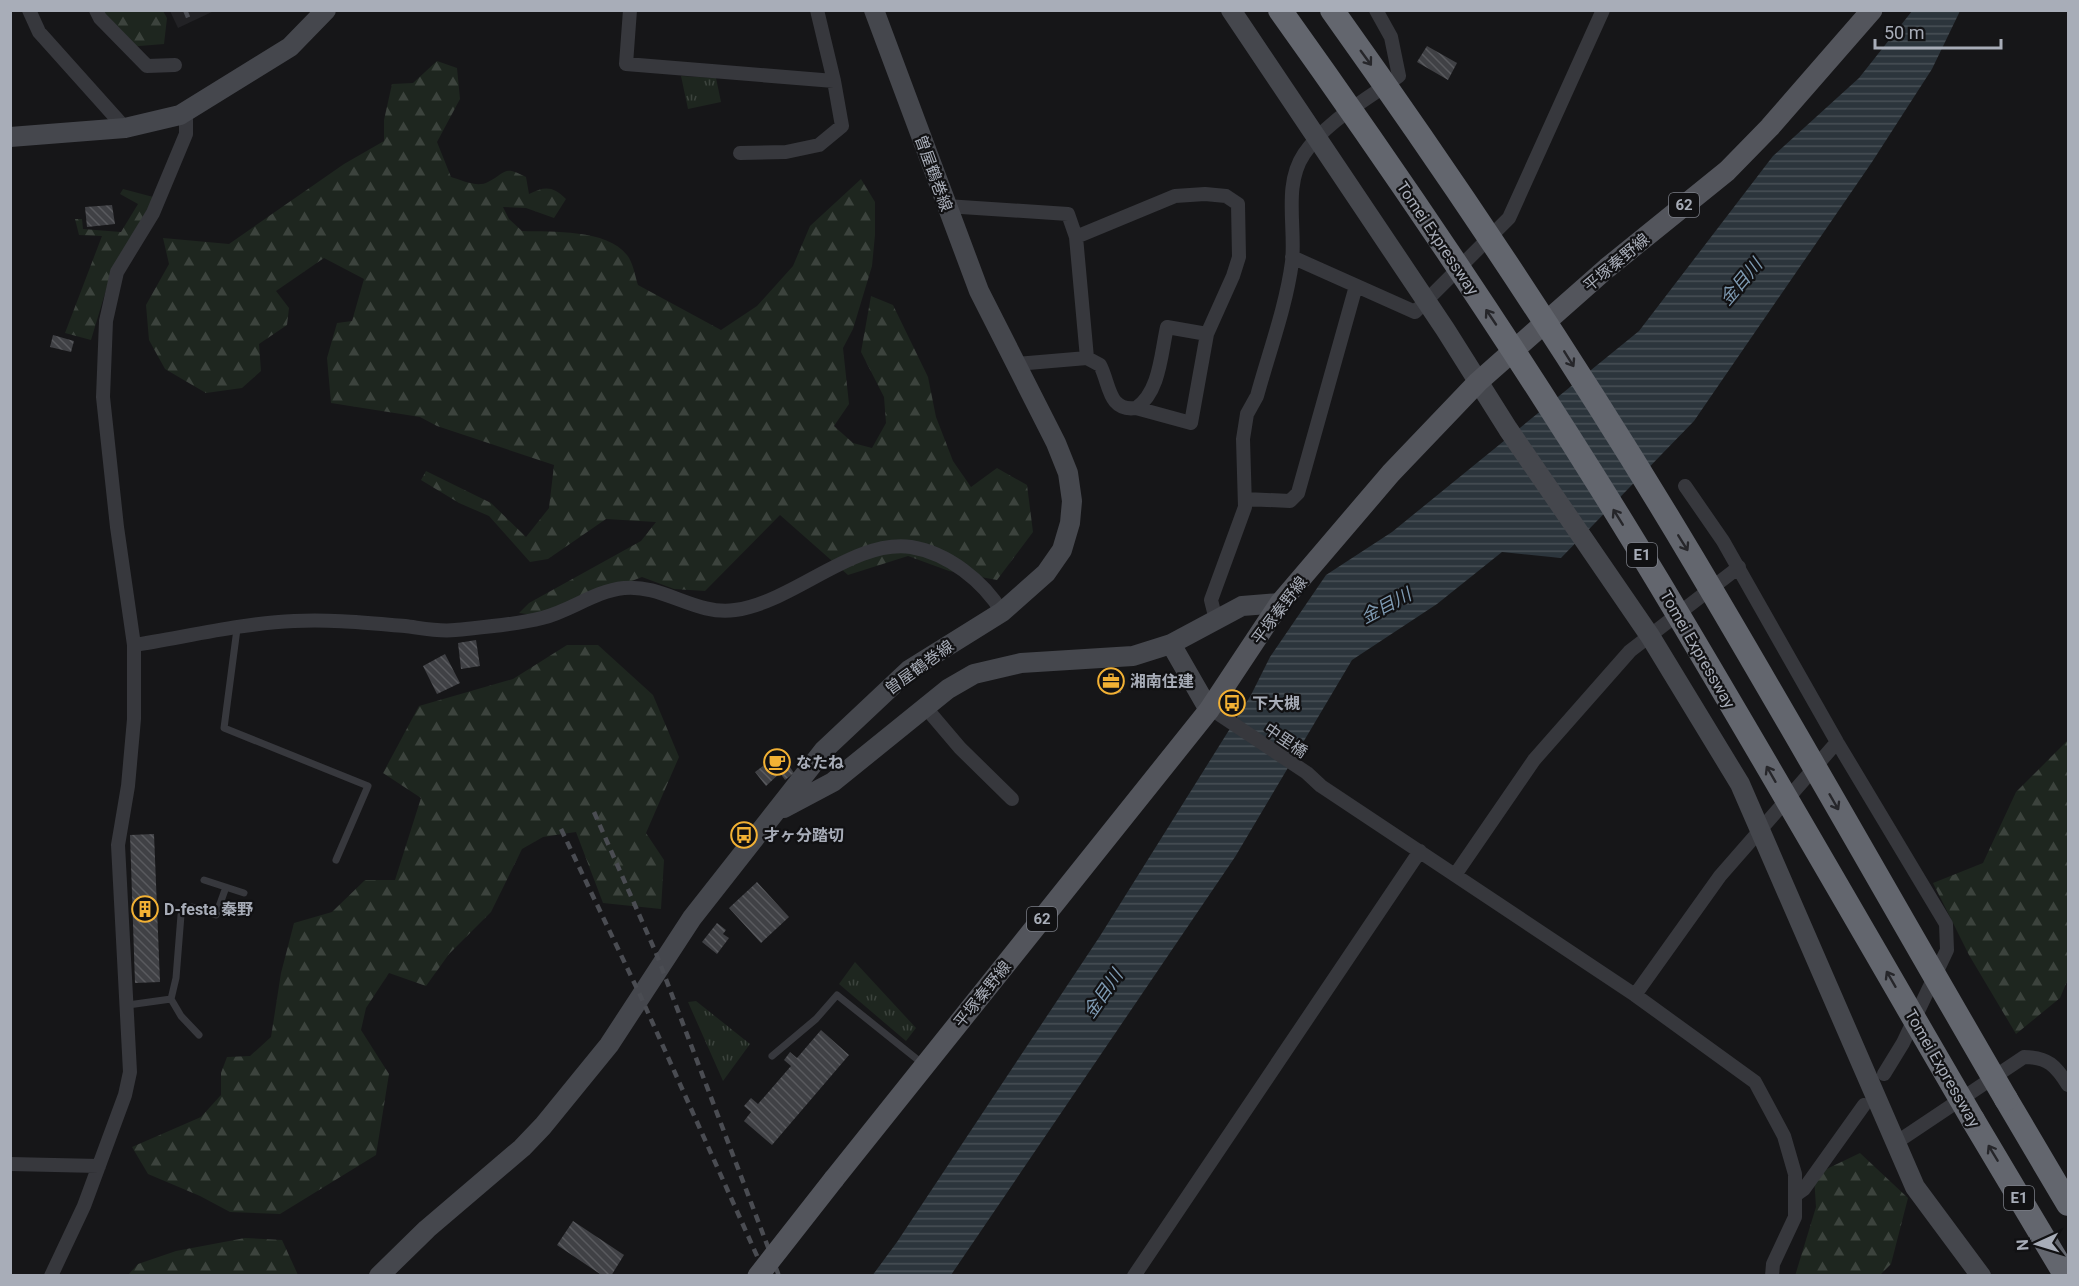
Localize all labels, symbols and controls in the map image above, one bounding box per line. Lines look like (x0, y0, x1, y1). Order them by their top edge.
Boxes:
scale bar (1875, 12, 2001, 50)
text: 50 m (1884, 22, 1924, 43)
one-way arrow (1360, 50, 1372, 66)
street label: 曽屋鶴巻線 (911, 132, 956, 214)
street label: Tomei Expressway (1393, 178, 1483, 299)
road number: 62 (1669, 193, 1699, 217)
street label: 平塚秦野線 (1580, 229, 1653, 295)
water label: 金目川 (1715, 253, 1767, 309)
one-way arrow (1484, 308, 1497, 325)
one-way arrow (1563, 350, 1575, 367)
one-way arrow (1611, 508, 1624, 525)
one-way arrow (1677, 534, 1689, 551)
road number: E1 (1627, 543, 1657, 567)
street label: 平塚秦野線 (1248, 573, 1311, 648)
water label: 金目川 (1357, 583, 1416, 628)
street label: Tomei Expressway (1656, 587, 1739, 712)
street label: 曽屋鶴巻線 (881, 636, 957, 699)
office icon: 湘南住建 (1096, 666, 1126, 696)
place label: 湘南住建 (1130, 672, 1194, 691)
bus stop icon: 下大槻 (1217, 688, 1247, 718)
place label: 下大槻 (1252, 694, 1300, 713)
street label: 中里橋 (1261, 719, 1311, 762)
cafe icon: なたね (762, 747, 792, 777)
place label: なたね (796, 753, 844, 772)
one-way arrow (1765, 766, 1777, 783)
one-way arrow (1828, 793, 1840, 810)
bus stop icon: 才ヶ分踏切 (729, 820, 759, 850)
place label: 才ヶ分踏切 (764, 826, 844, 845)
building icon: D-festa 秦野 (130, 894, 160, 924)
place label: D-festa 秦野 (164, 900, 253, 919)
road number: 62 (1027, 907, 1057, 931)
street label: 平塚秦野線 (950, 957, 1015, 1031)
water label: 金目川 (1079, 964, 1128, 1022)
one-way arrow (1884, 971, 1896, 988)
street label: Tomei Expressway (1901, 1006, 1984, 1131)
one-way arrow (1986, 1145, 1998, 1162)
road number: E1 (2004, 1186, 2034, 1210)
north arrow (2007, 1214, 2067, 1274)
text: N (2013, 1239, 2032, 1251)

